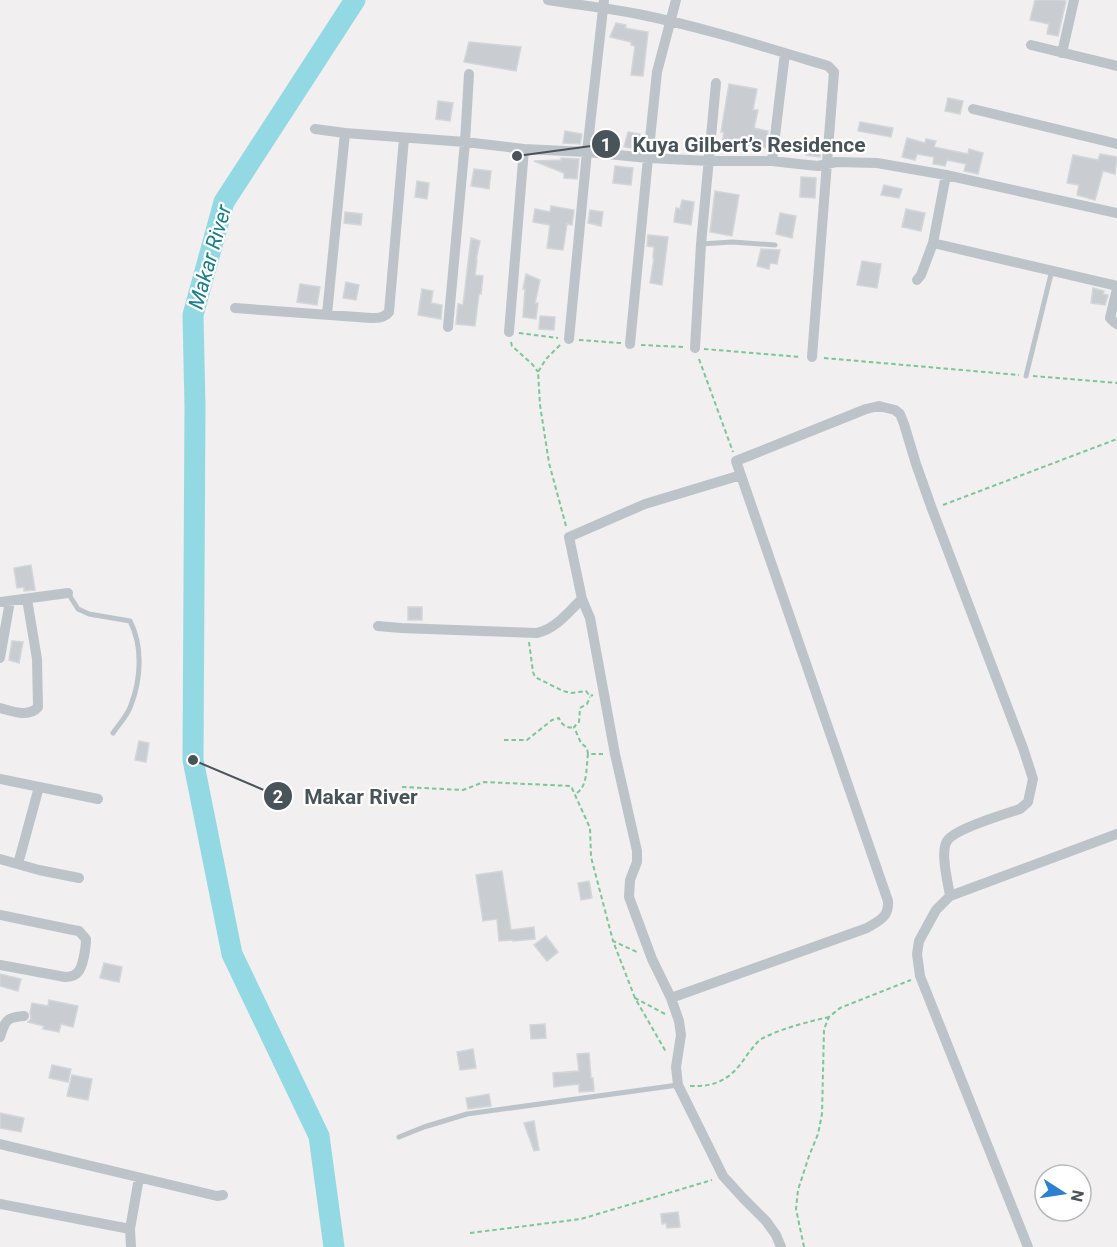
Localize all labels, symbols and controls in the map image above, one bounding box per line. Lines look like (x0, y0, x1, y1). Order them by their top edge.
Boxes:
callout: Kuya Gilbert’s Residence (591, 125, 878, 164)
text: Kuya Gilbert’s Residence (632, 133, 866, 157)
text: 1 (601, 134, 611, 155)
water label: Makar River (184, 201, 237, 312)
callout: Makar River (263, 777, 430, 816)
text: Makar River (304, 785, 418, 809)
text: 2 (273, 786, 283, 807)
north arrow (1033, 1163, 1093, 1223)
text: N (1067, 1189, 1088, 1204)

